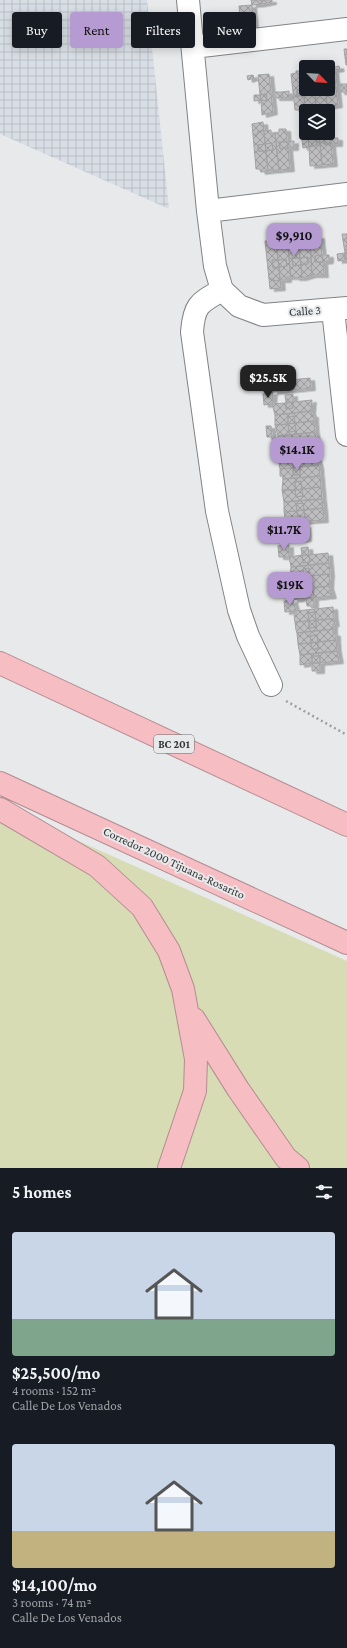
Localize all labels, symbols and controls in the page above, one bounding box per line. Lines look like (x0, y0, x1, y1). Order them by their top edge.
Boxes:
chip: Buy (12, 12, 62, 48)
chip: Rent (70, 12, 123, 48)
chip: Filters (131, 12, 195, 48)
chip: New (203, 12, 256, 48)
north arrow (299, 60, 335, 96)
map controls (299, 60, 335, 140)
button: layers (299, 104, 335, 140)
pin: $9,910 (261, 223, 327, 257)
text: $9,910 (276, 228, 312, 243)
street label: Calle 3 (288, 303, 322, 319)
pin: $25.5K (235, 365, 301, 399)
text: $25.5K (249, 370, 287, 385)
pin: $14.1K (264, 437, 330, 471)
text: $14.1K (279, 442, 315, 457)
pin: $11.7K (251, 517, 317, 551)
text: $11.7K (267, 522, 301, 537)
pin: $19K (266, 572, 314, 606)
text: $19K (277, 577, 303, 592)
road number: BC 201 (154, 735, 194, 753)
street label: Corredor 2000 Tijuana-Rosarito (101, 824, 247, 902)
icon: filters (313, 1181, 335, 1203)
text: 5 homes (12, 1183, 71, 1202)
icon: home (138, 1258, 210, 1330)
text: $25,500/mo (12, 1364, 100, 1383)
text: 4 rooms · 152 m² (12, 1383, 96, 1398)
text: Calle De Los Venados (12, 1398, 122, 1413)
icon: home (138, 1470, 210, 1542)
text: $14,100/mo (12, 1576, 97, 1595)
text: 3 rooms · 74 m² (12, 1595, 92, 1610)
text: Calle De Los Venados (12, 1610, 122, 1625)

